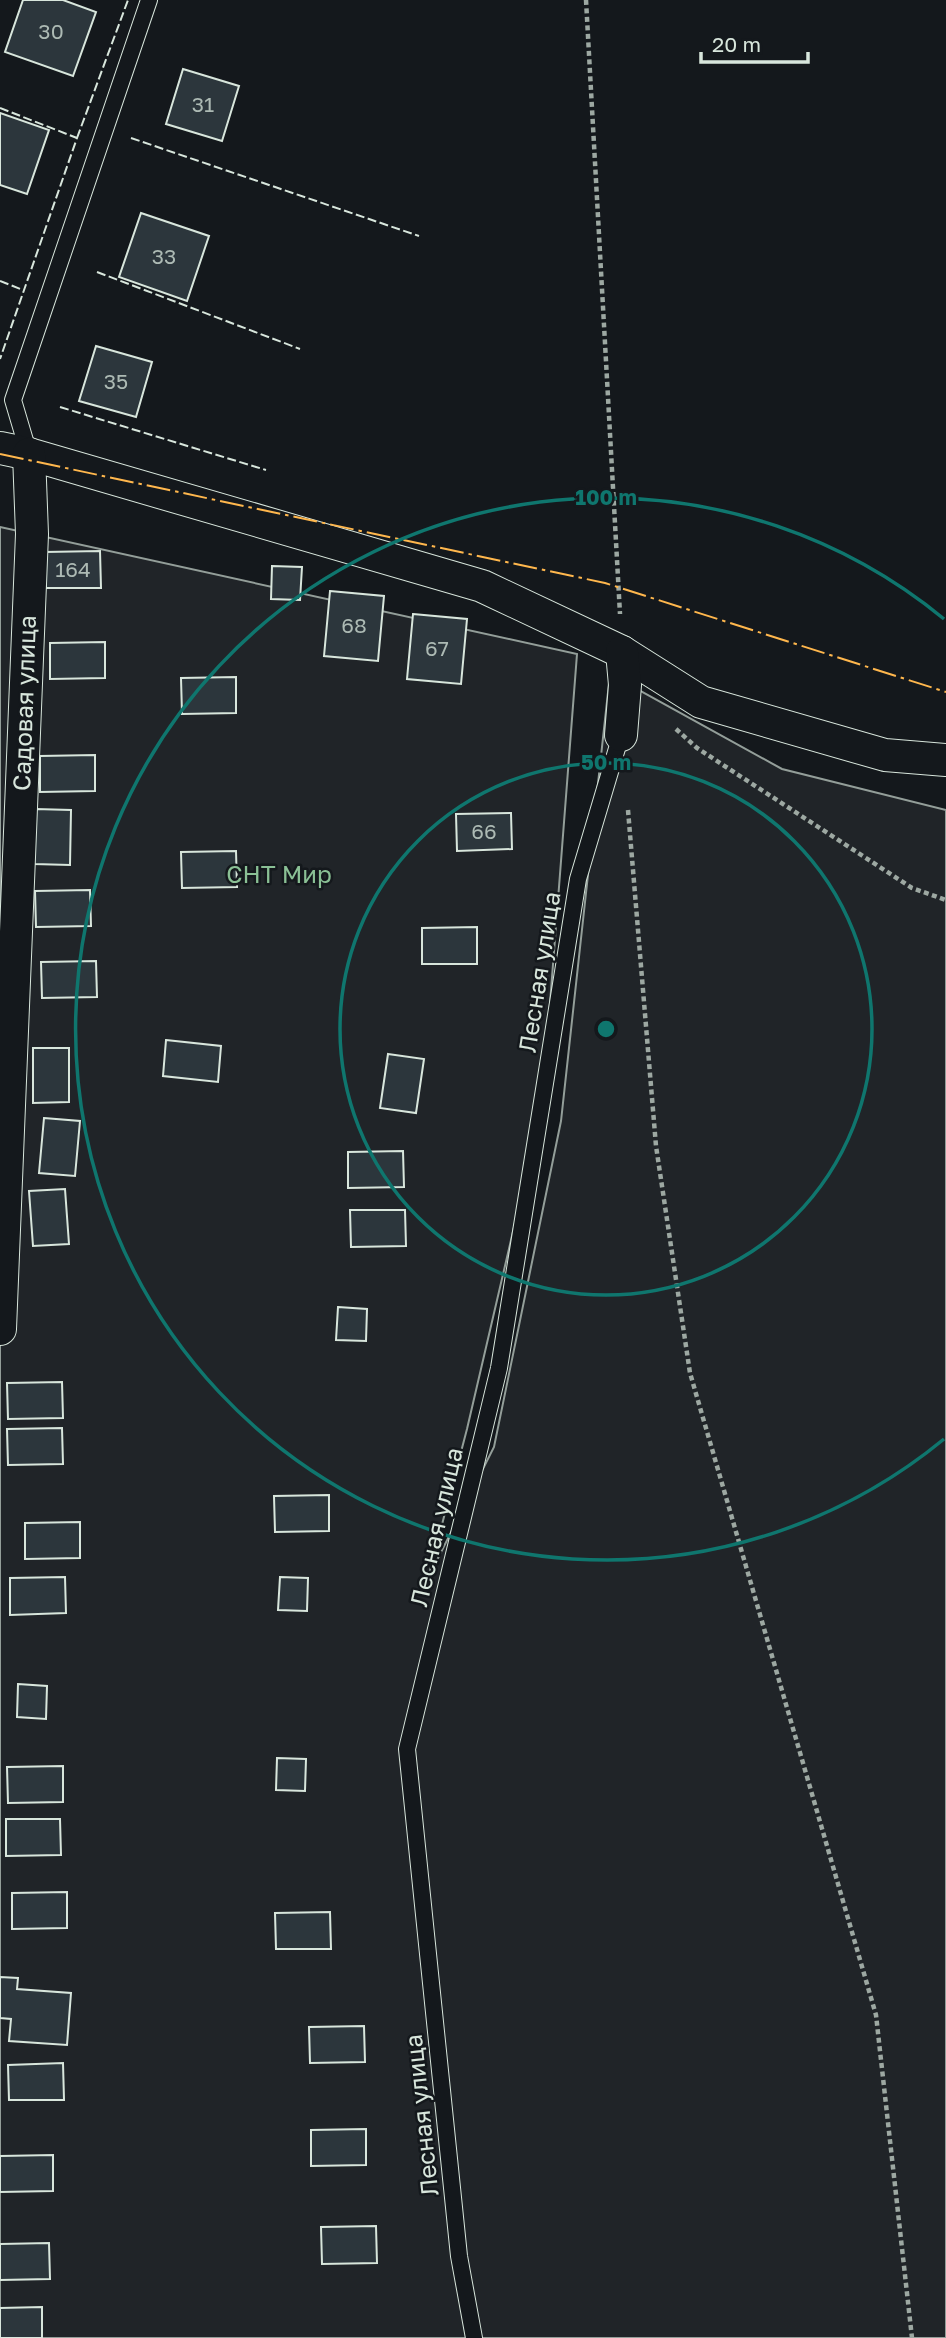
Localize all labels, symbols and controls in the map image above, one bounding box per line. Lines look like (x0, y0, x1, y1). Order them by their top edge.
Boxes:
house number: 30 (38, 18, 64, 44)
scale bar (701, 21, 808, 65)
text: 20 m (712, 31, 761, 57)
house number: 31 (192, 91, 214, 117)
house number: 33 (152, 243, 176, 269)
house number: 35 (104, 368, 128, 394)
text: 100 m (575, 484, 637, 510)
house number: 164 (55, 556, 91, 582)
house number: 68 (341, 612, 367, 638)
street label: Садовая улица (6, 615, 41, 791)
house number: 67 (425, 635, 449, 661)
text: 50 m (581, 749, 631, 775)
house number: 66 (471, 818, 497, 844)
park label: СНТ Мир (226, 859, 332, 888)
street label: Лесная улица (511, 889, 566, 1054)
centre of rings (594, 1017, 618, 1041)
street label: Лесная улица (403, 1444, 468, 1609)
street label: Лесная улица (398, 2033, 443, 2197)

